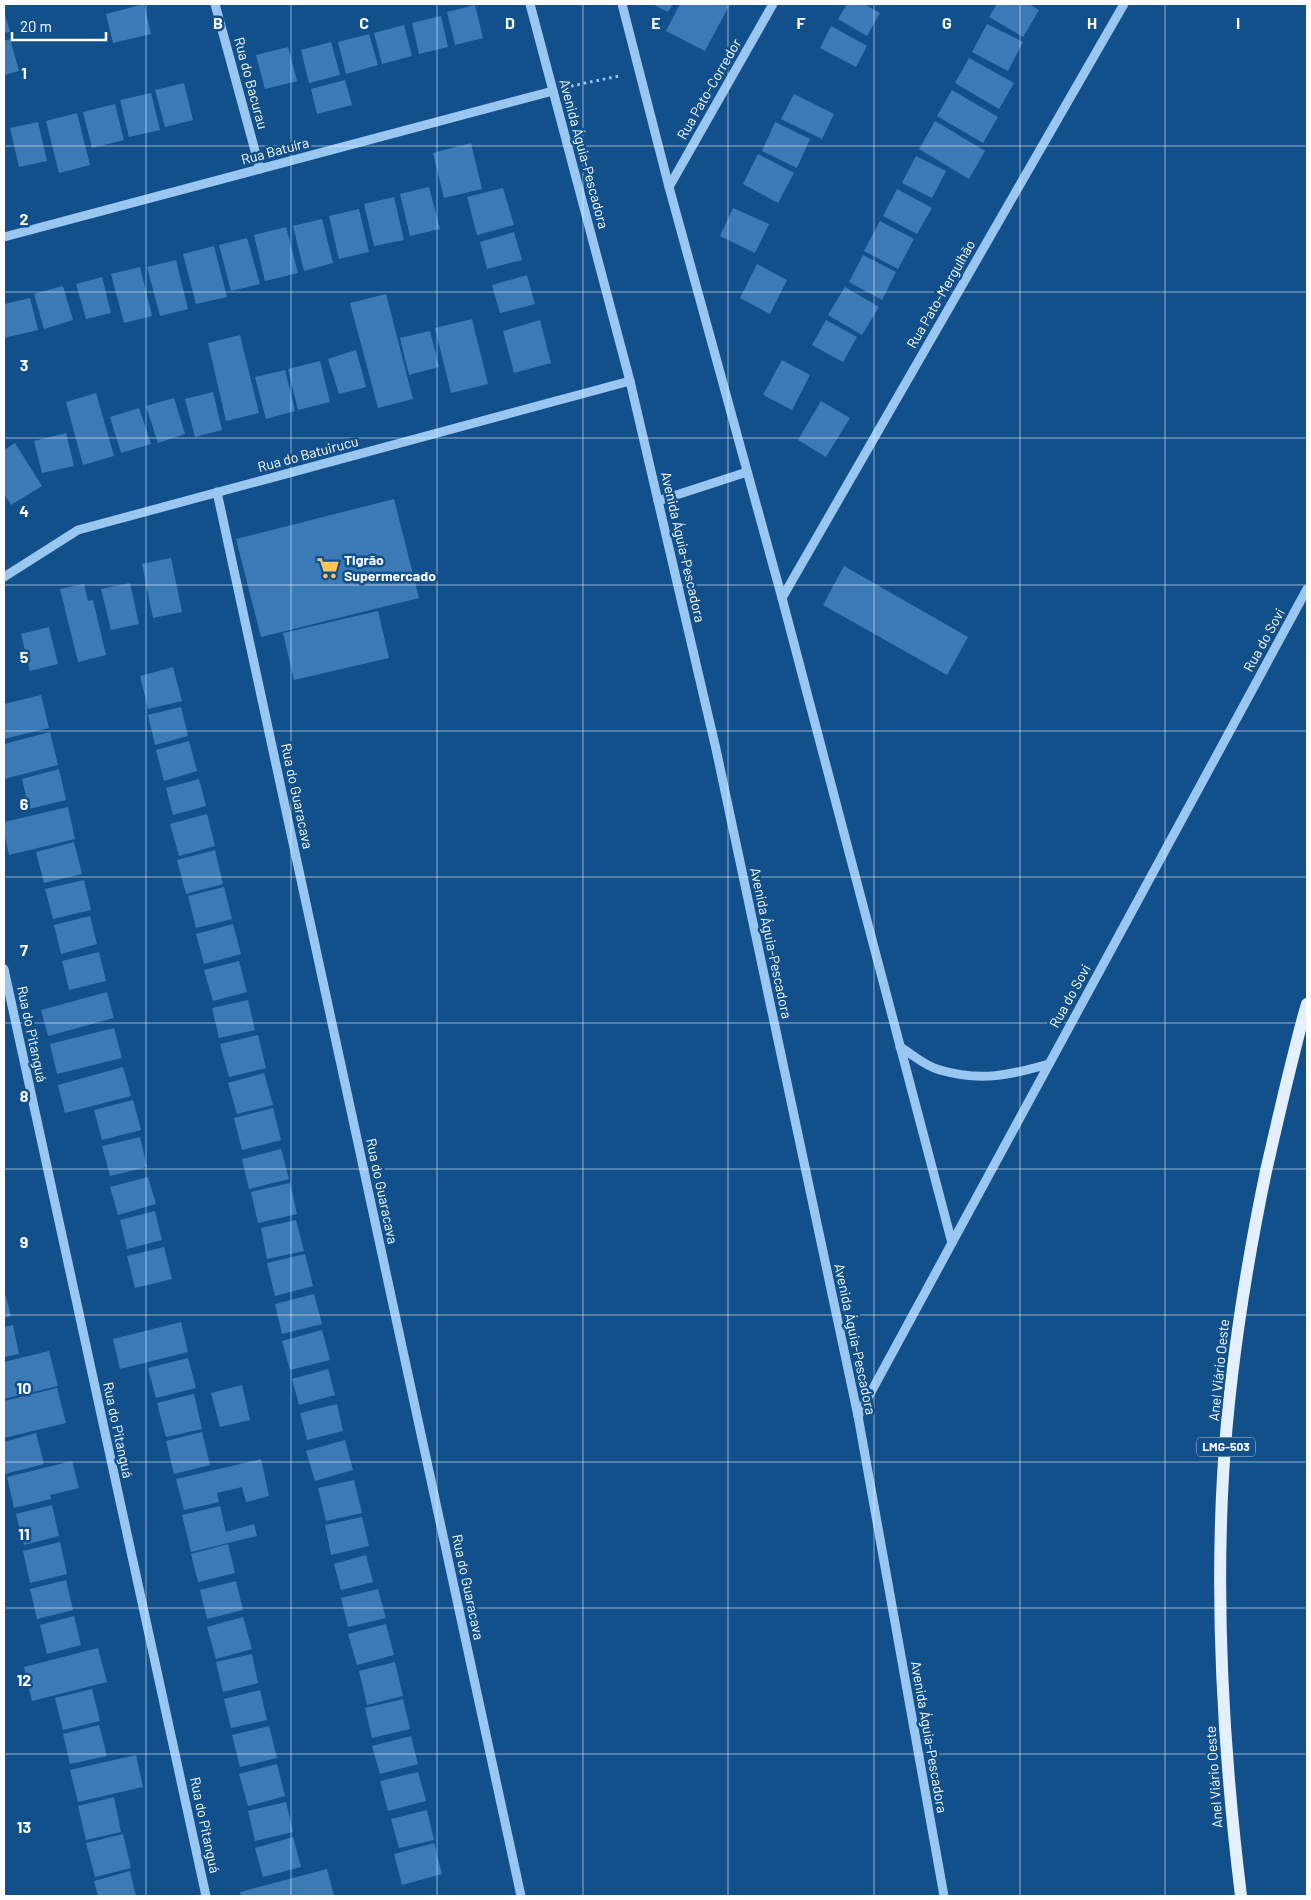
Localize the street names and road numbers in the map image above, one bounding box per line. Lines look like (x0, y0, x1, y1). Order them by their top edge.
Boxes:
street label: Rua do Bacurau (231, 35, 272, 131)
street label: Rua Pato-Corredor (673, 35, 744, 142)
street label: Avenida Águia-Pescadora (556, 77, 613, 231)
street label: Rua Batuíra (239, 133, 311, 168)
street label: Rua Pato-Mergulhão (903, 237, 978, 351)
street label: Rua do Batuirucu (256, 432, 360, 475)
street label: Avenida Águia-Pescadora (658, 470, 709, 624)
street label: Rua do Sovi (1239, 605, 1288, 674)
street label: Rua do Guaracava (278, 742, 317, 850)
street label: Avenida Águia-Pescadora (747, 866, 796, 1020)
street label: Rua do Sovi (1045, 961, 1094, 1030)
street label: Rua do Pitanguá (14, 984, 51, 1084)
street label: Rua do Guaracava (363, 1137, 402, 1245)
street label: Avenida Águia-Pescadora (831, 1262, 880, 1416)
street label: Anel Viário Oeste (1205, 1318, 1232, 1422)
street label: Rua do Pitanguá (100, 1380, 137, 1480)
road number: LMG-503 (1197, 1438, 1255, 1456)
street label: Rua do Guaracava (449, 1533, 488, 1641)
street label: Avenida Águia-Pescadora (908, 1660, 951, 1814)
street label: Anel Viário Oeste (1201, 1725, 1226, 1829)
street label: Rua do Pitanguá (187, 1775, 224, 1875)

